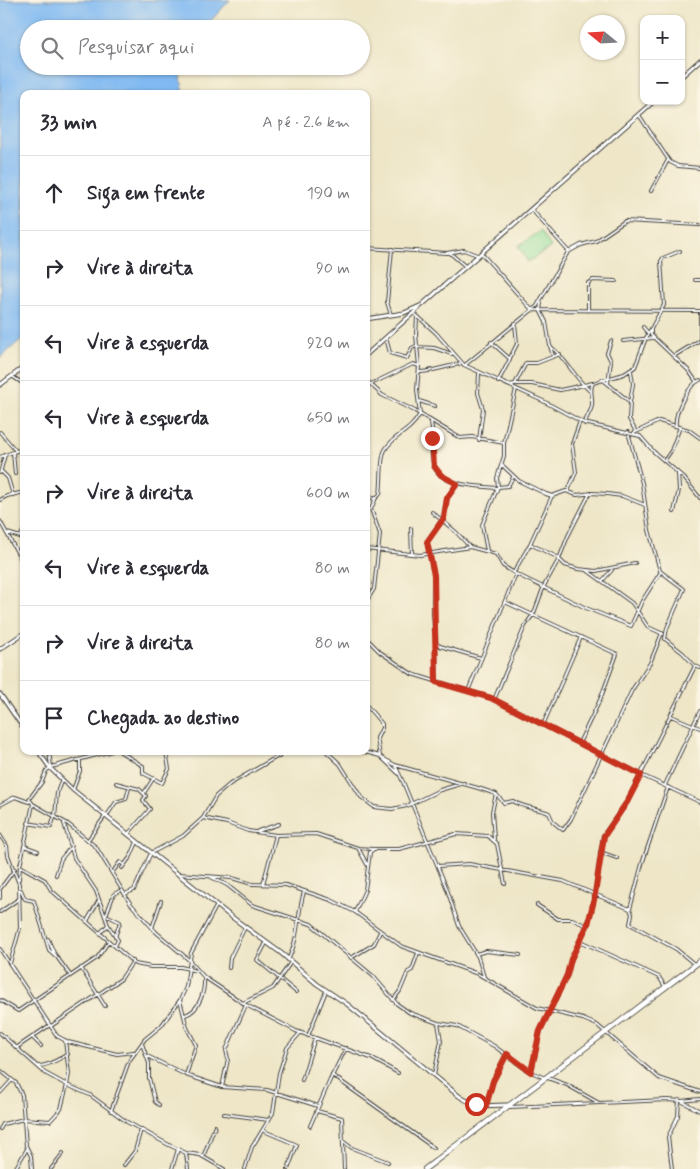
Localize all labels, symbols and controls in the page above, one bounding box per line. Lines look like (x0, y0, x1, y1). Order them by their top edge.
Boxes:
north arrow (580, 15, 625, 60)
map controls (640, 15, 685, 105)
button: + (640, 15, 685, 60)
search box (20, 20, 370, 75)
icon: search (38, 34, 66, 62)
text: Pesquisar aqui (78, 35, 194, 60)
button: − (640, 60, 685, 105)
text: 33 min (40, 109, 97, 137)
text: A pé · 2.6 km (262, 112, 350, 133)
icon: ahead (40, 179, 68, 207)
text: Siga em frente (87, 181, 205, 206)
text: 190 m (307, 183, 350, 204)
icon: right (40, 254, 68, 282)
text: Vire à direita (87, 256, 193, 281)
text: 90 m (316, 258, 350, 279)
icon: left (40, 329, 68, 357)
text: Vire à esquerda (87, 331, 209, 356)
text: 920 m (307, 333, 350, 354)
icon: left (40, 404, 68, 432)
text: Vire à esquerda (87, 406, 209, 431)
text: 650 m (307, 408, 350, 429)
route end (421, 427, 444, 450)
icon: right (40, 479, 68, 507)
text: Vire à direita (87, 481, 193, 506)
text: 600 m (306, 483, 350, 504)
icon: left (40, 554, 68, 582)
text: Vire à esquerda (87, 556, 209, 581)
text: 80 m (315, 558, 350, 579)
icon: right (40, 629, 68, 657)
text: Vire à direita (87, 631, 193, 656)
text: 80 m (315, 633, 350, 654)
icon: arrive (40, 704, 68, 732)
text: Chegada ao destino (87, 706, 239, 731)
route start (465, 1093, 488, 1116)

